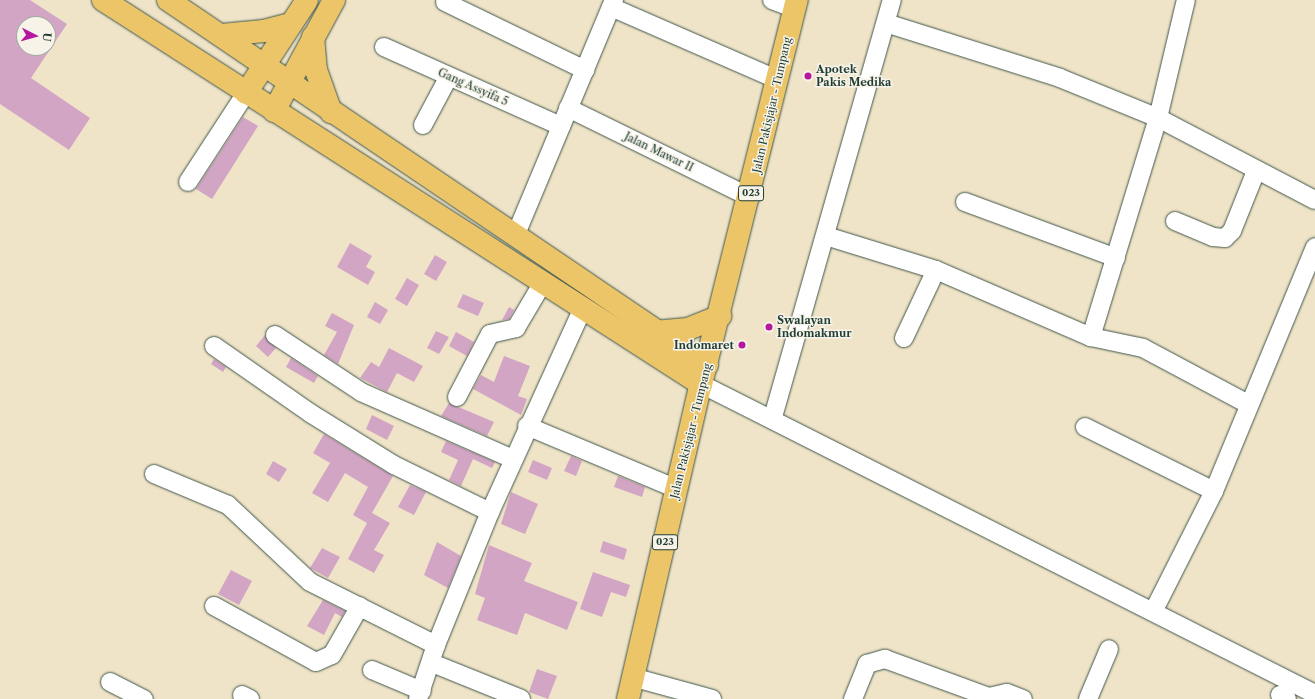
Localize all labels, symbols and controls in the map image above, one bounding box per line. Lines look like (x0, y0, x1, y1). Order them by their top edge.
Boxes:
north arrow (16, 16, 56, 56)
text: U (40, 32, 54, 42)
street label: Jalan Pakisjajar - Tumpang (750, 36, 794, 174)
place label: Apotek Pakis Medika (816, 63, 891, 89)
street label: Gang Assyifa 5 (436, 66, 510, 108)
marker: Apotek Pakis Medika (803, 71, 813, 81)
street label: Jalan Mawar II (622, 130, 696, 174)
road number: 023 (738, 185, 764, 201)
place label: Swalayan Indomakmur (777, 314, 852, 340)
marker: Swalayan Indomakmur (764, 322, 774, 332)
place label: Indomaret (674, 338, 734, 352)
marker: Indomaret (737, 340, 747, 350)
street label: Jalan Pakisjajar - Tumpang (668, 362, 714, 500)
road number: 023 (652, 534, 678, 550)

